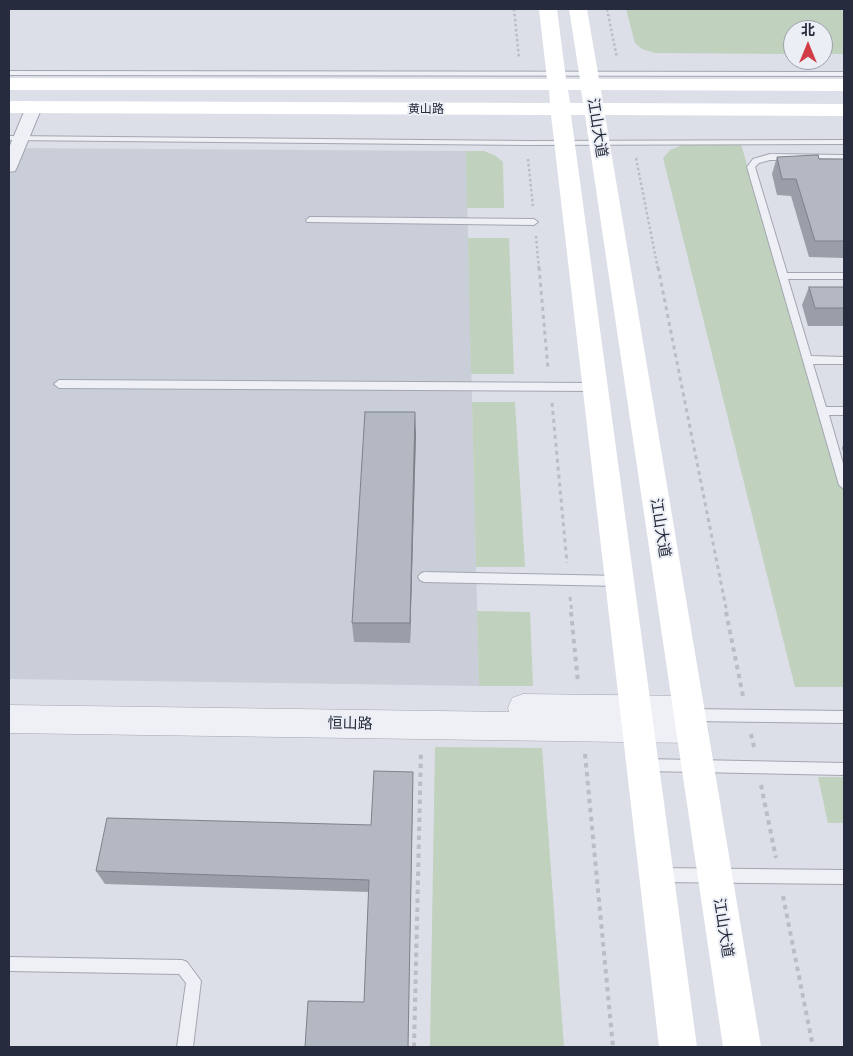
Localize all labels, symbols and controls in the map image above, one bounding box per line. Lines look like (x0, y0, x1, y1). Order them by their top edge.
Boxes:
north arrow (783, 20, 833, 70)
text: 北 (801, 22, 815, 39)
street label: 江山大道 (583, 97, 611, 159)
street label: 黄山路 (408, 102, 444, 116)
street label: 江山大道 (646, 497, 674, 559)
street label: 恒山路 (327, 715, 373, 733)
street label: 江山大道 (709, 897, 737, 959)

